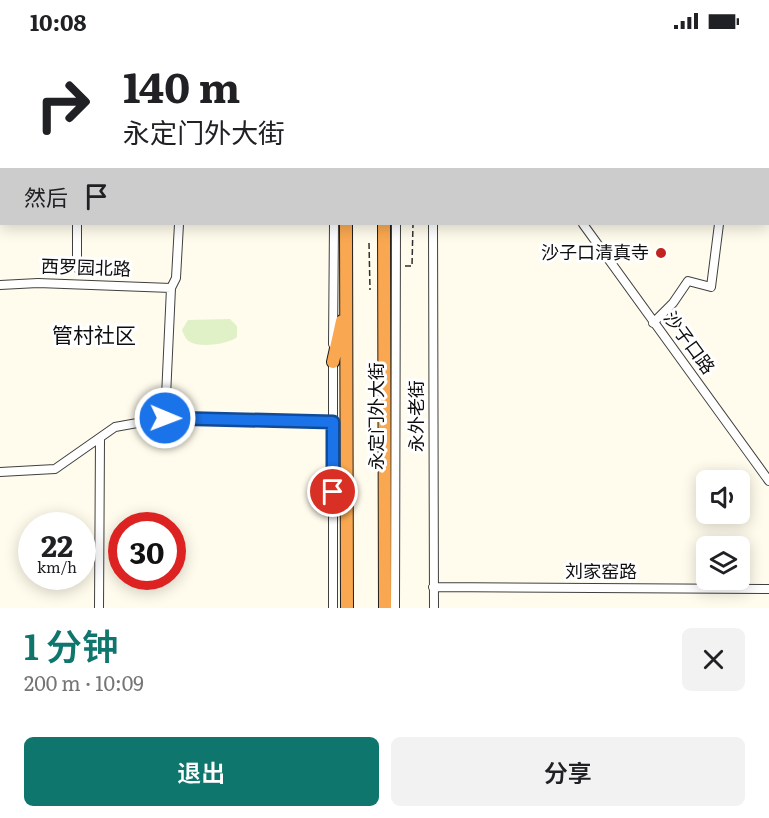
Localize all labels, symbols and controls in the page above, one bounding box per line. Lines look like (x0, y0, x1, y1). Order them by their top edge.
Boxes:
text: 10:08 (30, 5, 86, 38)
text: 140 m (123, 54, 240, 116)
icon: right (24, 66, 102, 144)
text: 永定门外大街 (123, 111, 285, 151)
text: 然后 (24, 180, 68, 213)
icon: arrive (80, 180, 113, 213)
place label: 沙子口清真寺 (541, 238, 649, 265)
marker: 沙子口清真寺 (654, 246, 668, 260)
street label: 西罗园北路 (41, 251, 131, 282)
street label: 沙子口路 (658, 305, 722, 379)
district label: 管村社区 (52, 318, 136, 349)
street label: 永定门外大街 (362, 362, 389, 470)
street label: 永外老街 (402, 380, 429, 452)
position arrow (133, 386, 197, 450)
pin (307, 466, 358, 517)
map controls (696, 470, 750, 590)
button: sound (696, 470, 750, 524)
icon: arrive (316, 475, 349, 508)
speed limit sign: 30 (108, 512, 186, 590)
text: 22 (41, 522, 73, 566)
button: layers (696, 536, 750, 590)
text: km/h (37, 555, 77, 578)
street label: 刘家窑路 (565, 557, 637, 584)
text: 1 分钟 (24, 618, 118, 671)
button: close (682, 628, 745, 691)
text: 200 m · 10:09 (24, 667, 144, 697)
button: 退出 (24, 737, 379, 806)
button: 分享 (391, 737, 745, 806)

